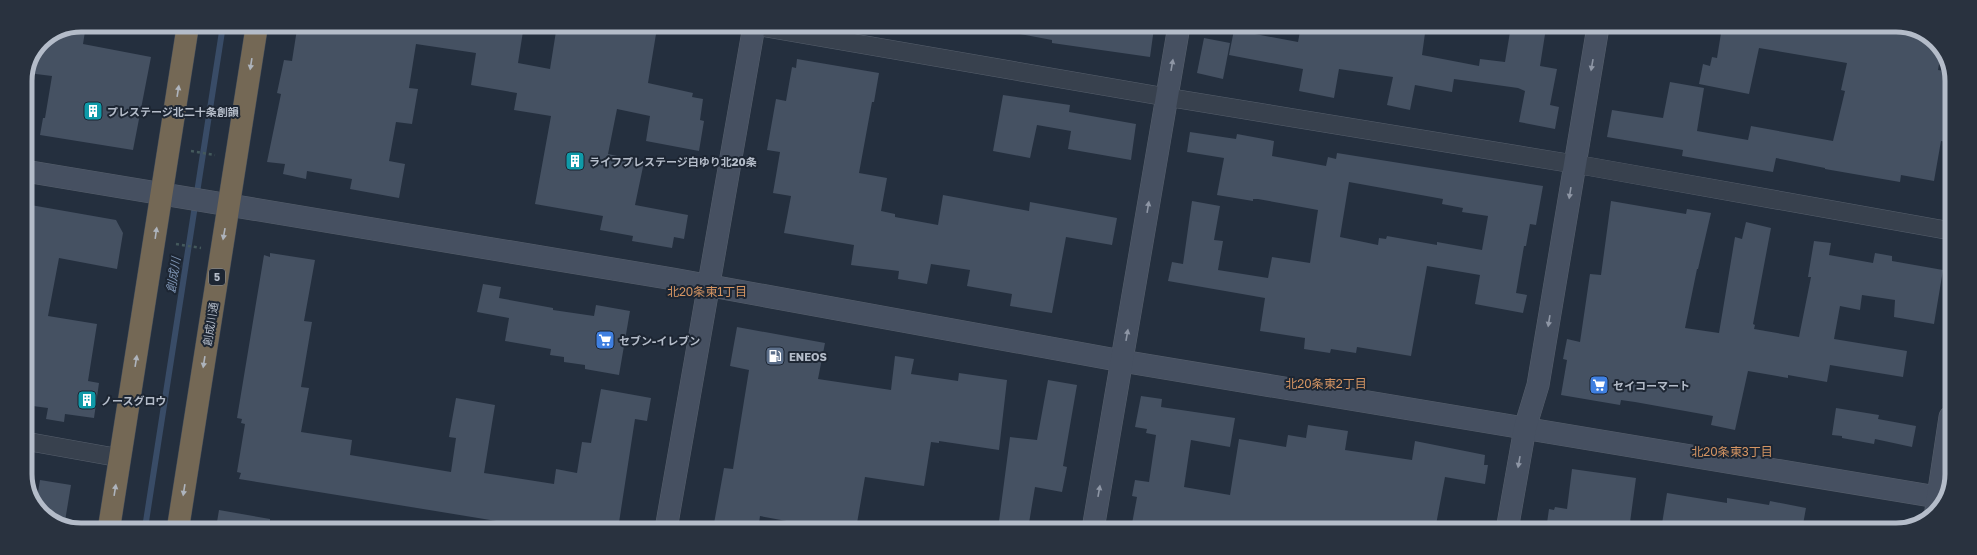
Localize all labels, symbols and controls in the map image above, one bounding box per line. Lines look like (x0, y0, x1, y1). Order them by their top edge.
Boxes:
one-way arrow (248, 58, 254, 70)
one-way arrow (1169, 59, 1175, 71)
one-way arrow (1589, 59, 1595, 71)
one-way arrow (175, 84, 181, 97)
building icon: プレステージ北二十条創韻 (82, 100, 104, 122)
place label: プレステージ北二十条創韻 (107, 105, 239, 118)
building icon: ライフプレステージ白ゆり北20条 (564, 150, 586, 172)
place label: ライフプレステージ白ゆり北20条 (589, 155, 757, 168)
one-way arrow (1567, 187, 1573, 199)
one-way arrow (1145, 201, 1151, 213)
one-way arrow (153, 227, 159, 239)
one-way arrow (221, 227, 227, 240)
water label: 創成川 (163, 254, 184, 294)
road number: 5 (209, 269, 225, 285)
district label: 北20条東1丁目 (667, 284, 747, 299)
street label: 創成川通 (200, 301, 220, 347)
one-way arrow (1545, 315, 1551, 327)
supermarket icon: セブン-イレブン (594, 329, 616, 351)
one-way arrow (1124, 329, 1130, 341)
place label: セブン-イレブン (619, 334, 700, 347)
fuel station icon: ENEOS (764, 345, 786, 367)
place label: ENEOS (789, 350, 827, 363)
one-way arrow (133, 355, 139, 367)
one-way arrow (201, 356, 207, 368)
supermarket icon: セイコーマート (1588, 374, 1610, 396)
district label: 北20条東2丁目 (1285, 376, 1367, 391)
place label: セイコーマート (1613, 379, 1690, 392)
building icon: ノースグロウ (76, 389, 98, 411)
place label: ノースグロウ (101, 394, 166, 407)
district label: 北20条東3丁目 (1691, 444, 1773, 459)
one-way arrow (1516, 456, 1522, 468)
one-way arrow (112, 484, 118, 496)
one-way arrow (181, 484, 187, 496)
one-way arrow (1097, 485, 1103, 497)

